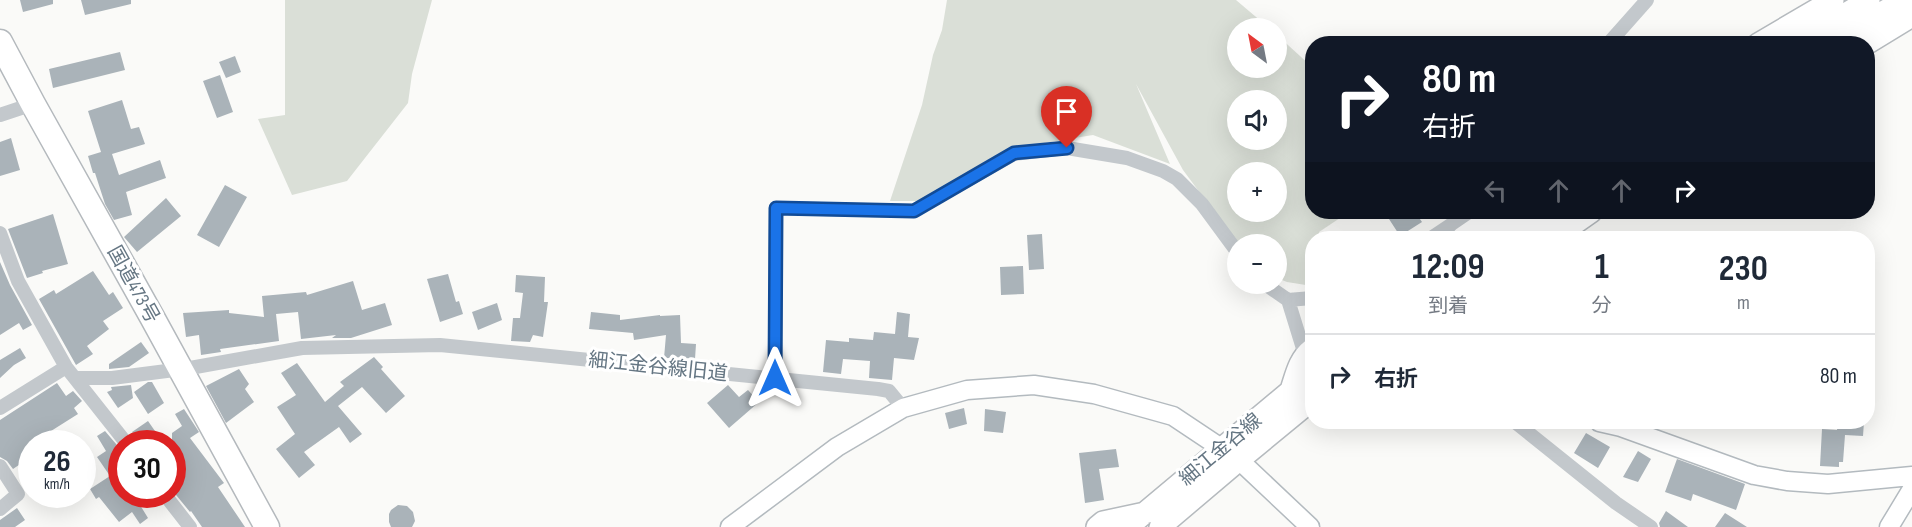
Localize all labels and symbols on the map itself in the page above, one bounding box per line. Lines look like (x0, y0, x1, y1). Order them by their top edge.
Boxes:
north arrow (1227, 18, 1287, 78)
pin (1041, 86, 1092, 148)
street label: 国道473号 (102, 242, 164, 327)
position arrow (743, 346, 807, 410)
street label: 細江金谷線旧道 (587, 348, 729, 386)
street label: 細江金谷線 (1175, 408, 1267, 491)
speed limit sign: 30 (108, 430, 186, 508)

